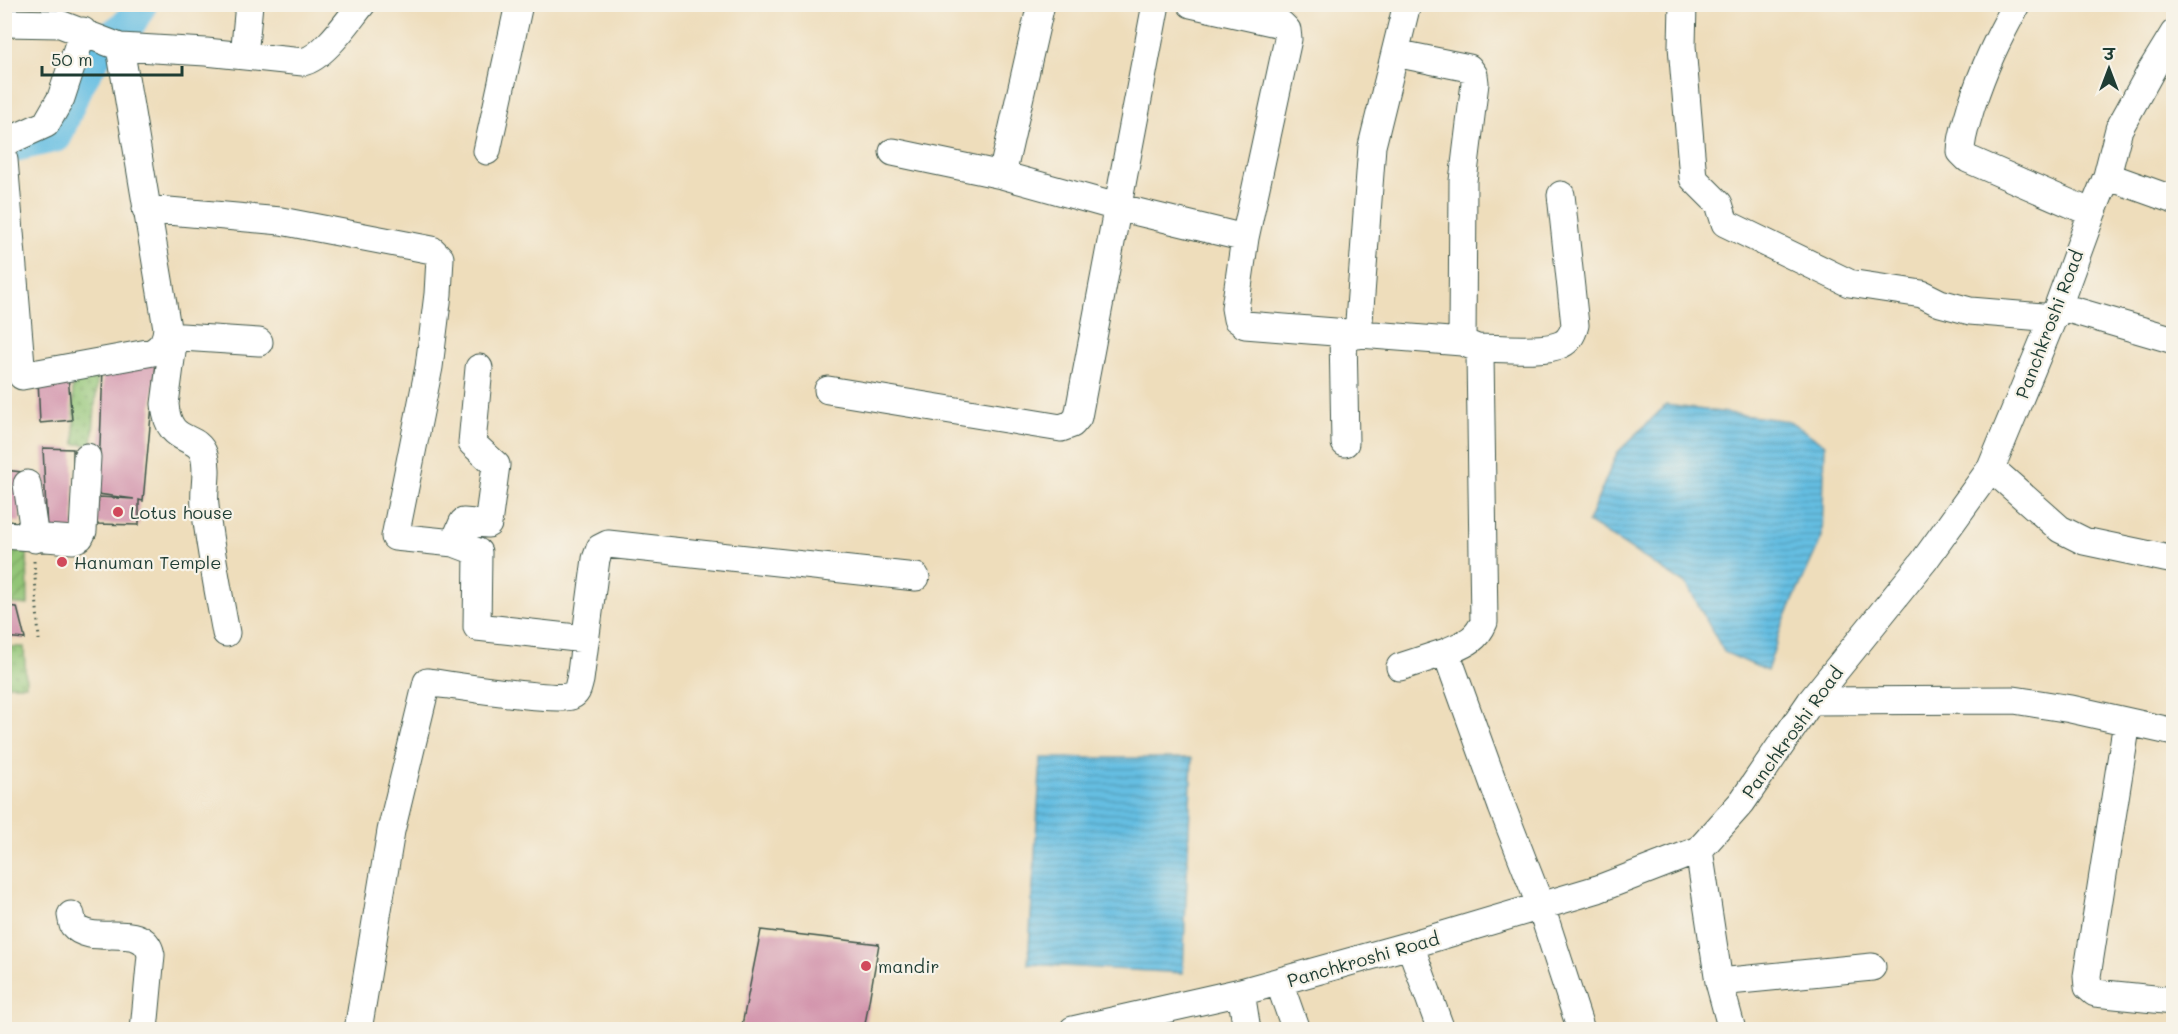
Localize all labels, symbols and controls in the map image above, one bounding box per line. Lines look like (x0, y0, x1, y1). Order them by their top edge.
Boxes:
scale bar (42, 39, 182, 77)
north arrow (2079, 39, 2139, 99)
text: उ (2102, 43, 2116, 64)
text: 50 m (51, 47, 93, 71)
street label: Panchkroshi Road (2010, 246, 2088, 402)
place label: Lotus house (130, 500, 233, 524)
marker: Lotus house (111, 505, 125, 519)
place label: Hanuman Temple (74, 550, 221, 574)
marker: Hanuman Temple (55, 555, 69, 569)
street label: Panchkroshi Road (1736, 661, 1848, 803)
street label: Panchkroshi Road (1284, 926, 1442, 992)
place label: mandir (878, 954, 940, 978)
marker: mandir (859, 959, 873, 973)

